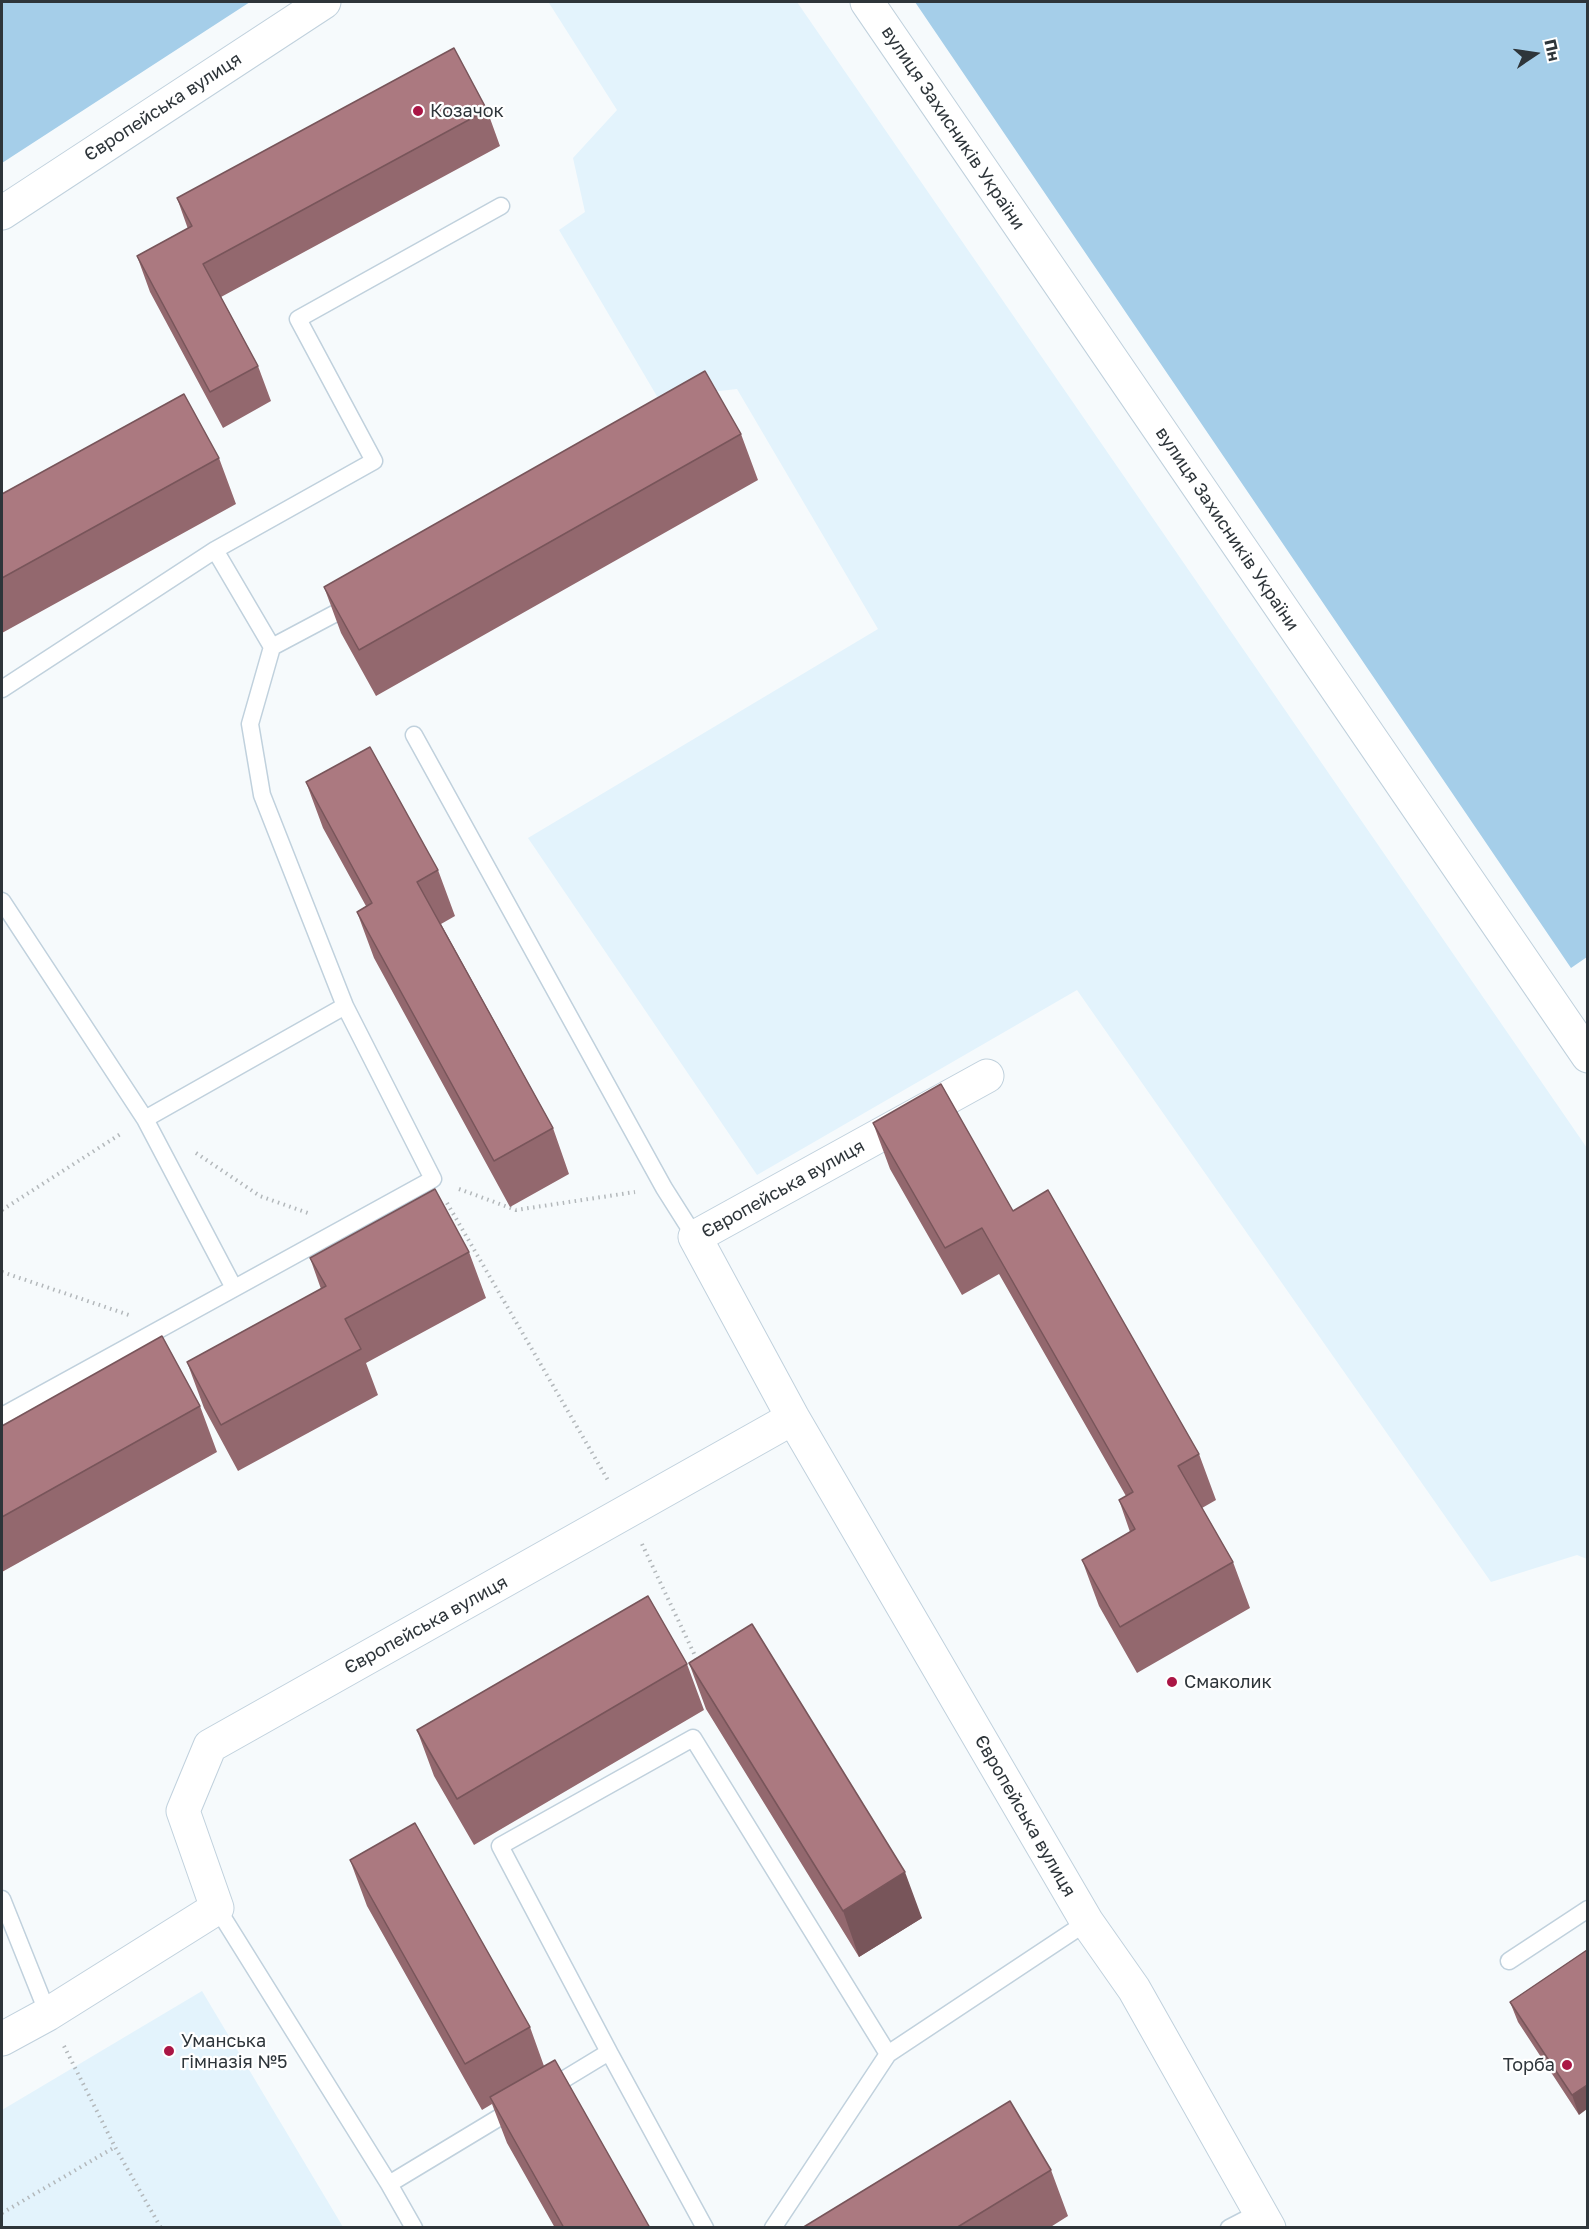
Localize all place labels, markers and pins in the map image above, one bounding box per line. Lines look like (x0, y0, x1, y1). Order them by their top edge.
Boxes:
place label: Козачок (430, 100, 504, 122)
marker: Козачок (411, 104, 425, 118)
place label: Смаколик (1184, 1671, 1272, 1693)
marker: Смаколик (1165, 1675, 1179, 1689)
place label: Уманська гімназія №5 (181, 2030, 287, 2072)
marker: Уманська гімназія №5 (162, 2044, 176, 2058)
place label: Торба (1503, 2054, 1555, 2076)
marker: Торба (1560, 2058, 1574, 2072)

